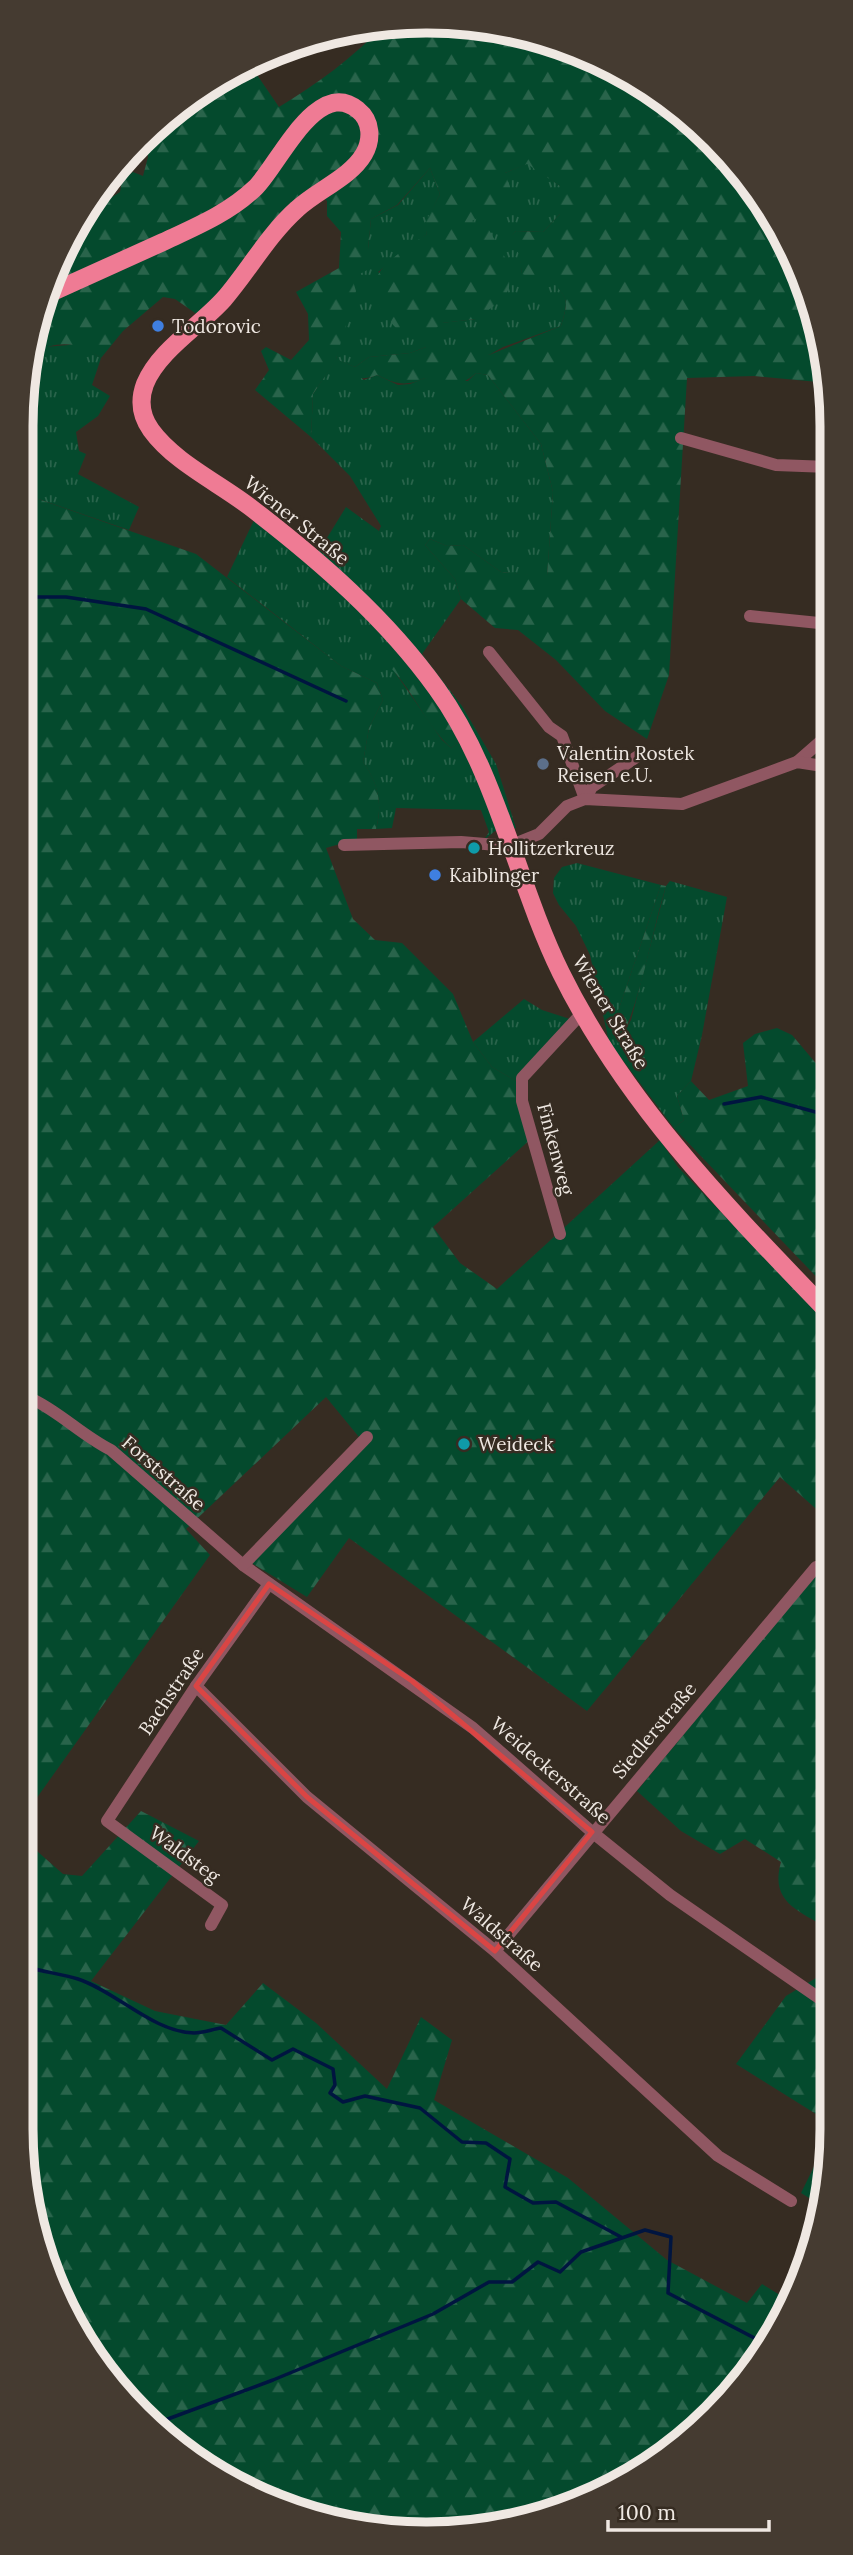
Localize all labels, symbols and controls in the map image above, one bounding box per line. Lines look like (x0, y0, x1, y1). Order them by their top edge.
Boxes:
place label: Todorovic (172, 314, 261, 338)
marker: Todorovic (150, 318, 166, 334)
street label: Wiener Straße (240, 470, 354, 570)
place label: Valentin Rostek Reisen e.U. (556, 741, 695, 787)
marker: Valentin Rostek Reisen e.U. (535, 756, 551, 772)
place label: Hollitzerkreuz (488, 836, 615, 860)
marker: Hollitzerkreuz (466, 840, 482, 856)
place label: Kaiblinger (449, 863, 540, 887)
marker: Kaiblinger (427, 867, 443, 883)
street label: Wiener Straße (568, 951, 654, 1073)
street label: Finkenweg (532, 1100, 580, 1198)
street label: Forststraße (117, 1430, 211, 1516)
place label: Weideck (478, 1432, 554, 1456)
marker: Weideck (456, 1436, 472, 1452)
street label: Bachstraße (133, 1643, 209, 1739)
street label: Siedlerstraße (607, 1677, 701, 1783)
street label: Weideckerstraße (486, 1711, 616, 1829)
street label: Waldsteg (145, 1820, 225, 1888)
street label: Waldstraße (456, 1892, 548, 1976)
scale bar (608, 2488, 769, 2532)
text: 100 m (618, 2499, 676, 2526)

